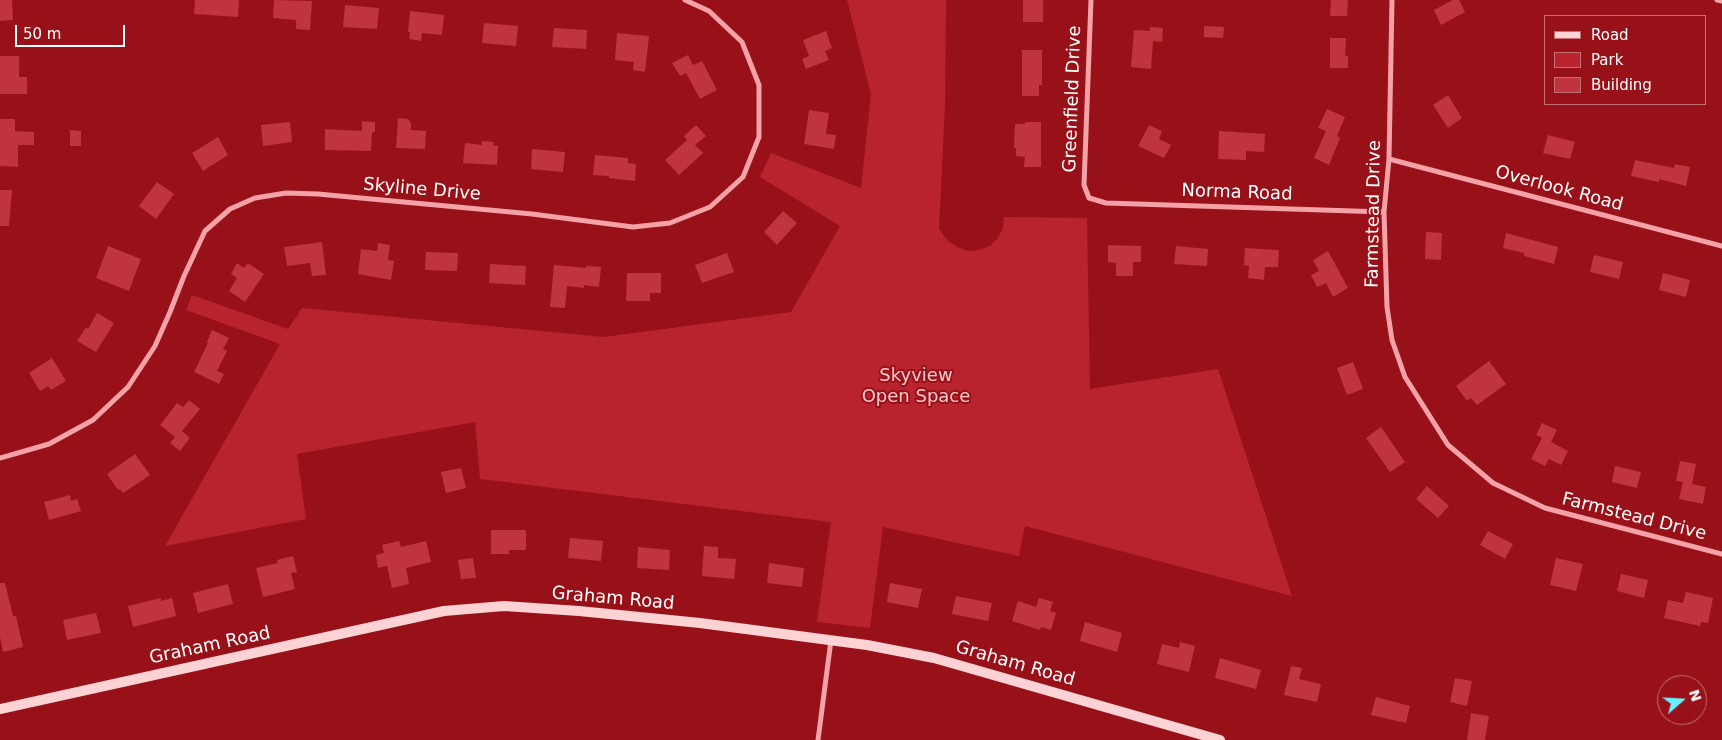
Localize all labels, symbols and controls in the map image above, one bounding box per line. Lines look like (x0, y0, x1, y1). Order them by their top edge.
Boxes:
scale bar (18, 15, 128, 47)
legend (1544, 15, 1707, 105)
text: 50 m (23, 25, 61, 43)
street label: Greenfield Drive (1060, 25, 1086, 173)
text: Road (1591, 26, 1629, 44)
text: Park (1591, 51, 1623, 69)
text: Building (1591, 76, 1652, 94)
street label: Farmstead Drive (1362, 140, 1386, 288)
street label: Overlook Road (1493, 162, 1625, 216)
street label: Skyline Drive (362, 174, 482, 206)
street label: Norma Road (1181, 180, 1293, 206)
park label: Skyview Open Space (862, 365, 970, 408)
street label: Farmstead Drive (1560, 489, 1708, 545)
street label: Graham Road (551, 583, 675, 615)
street label: Graham Road (147, 623, 273, 669)
street label: Graham Road (953, 637, 1077, 691)
north arrow (1657, 675, 1707, 725)
text: N (1686, 687, 1705, 704)

